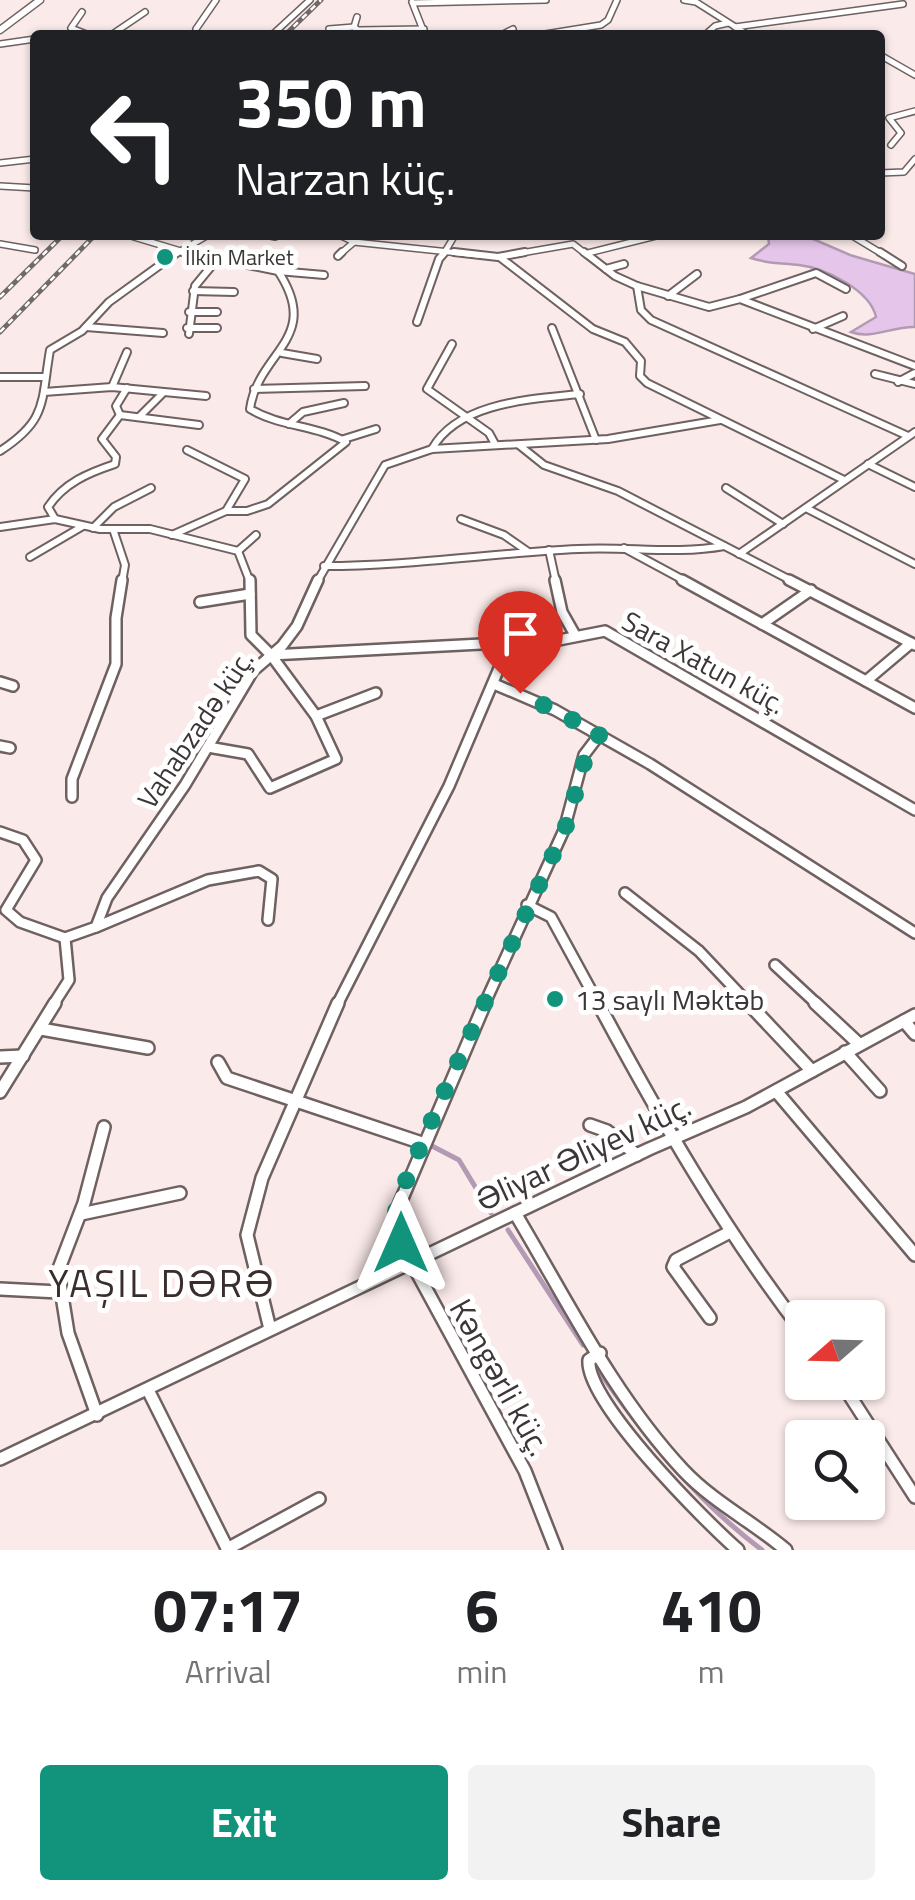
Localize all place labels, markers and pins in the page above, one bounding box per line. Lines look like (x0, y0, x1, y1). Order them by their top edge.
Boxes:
place label: İlkin Market (185, 240, 294, 274)
marker: İlkin Market (154, 246, 176, 268)
pin (478, 591, 563, 694)
place label: 13 saylı Məktəb (575, 978, 764, 1021)
marker: 13 saylı Məktəb (544, 988, 566, 1010)

